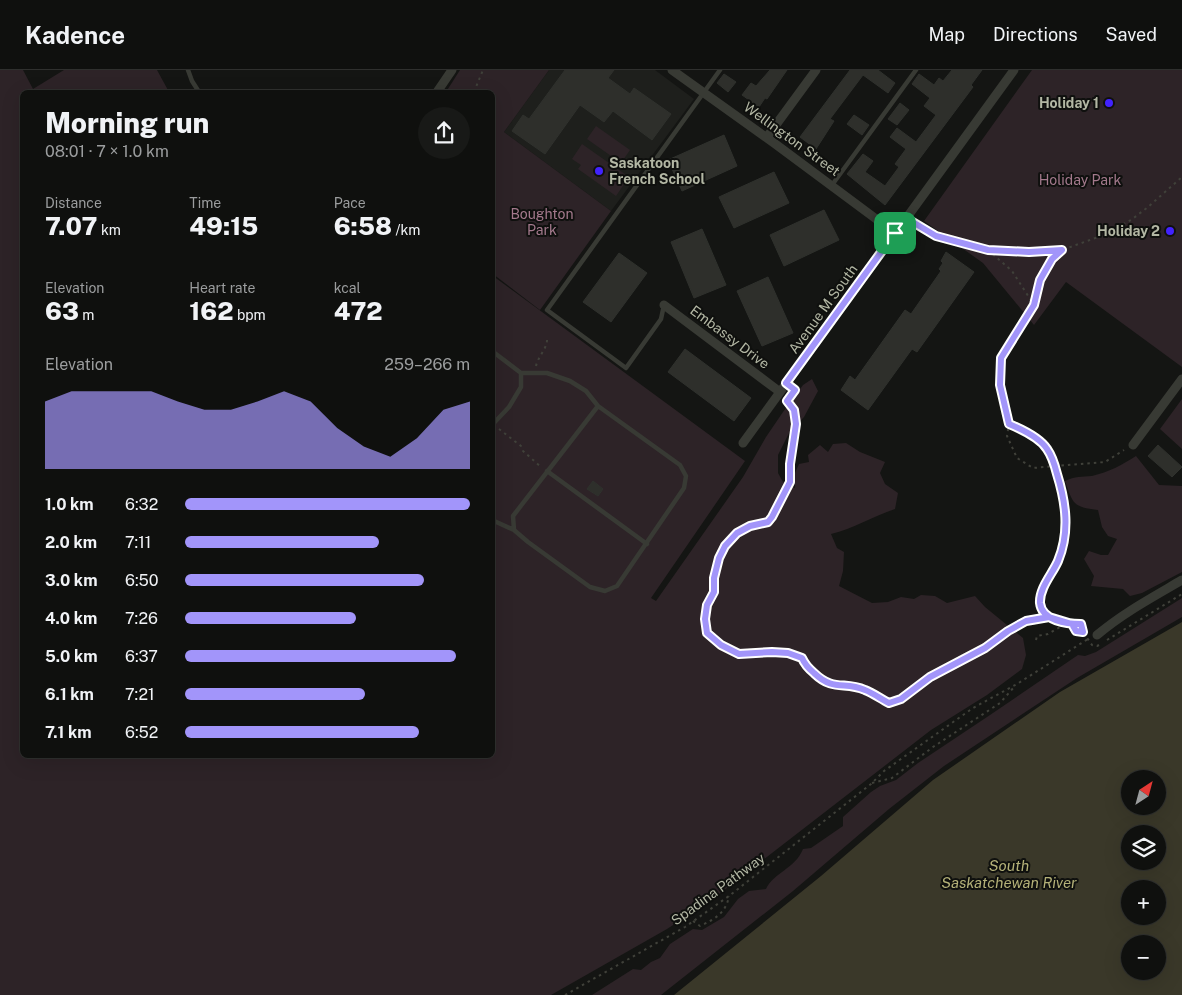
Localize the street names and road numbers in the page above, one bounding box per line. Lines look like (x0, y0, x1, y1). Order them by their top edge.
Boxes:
street label: Wellington Street (741, 99, 843, 179)
street label: Avenue M South (785, 261, 861, 357)
street label: Embassy Drive (687, 302, 773, 372)
street label: Spadina Pathway (668, 849, 768, 928)

